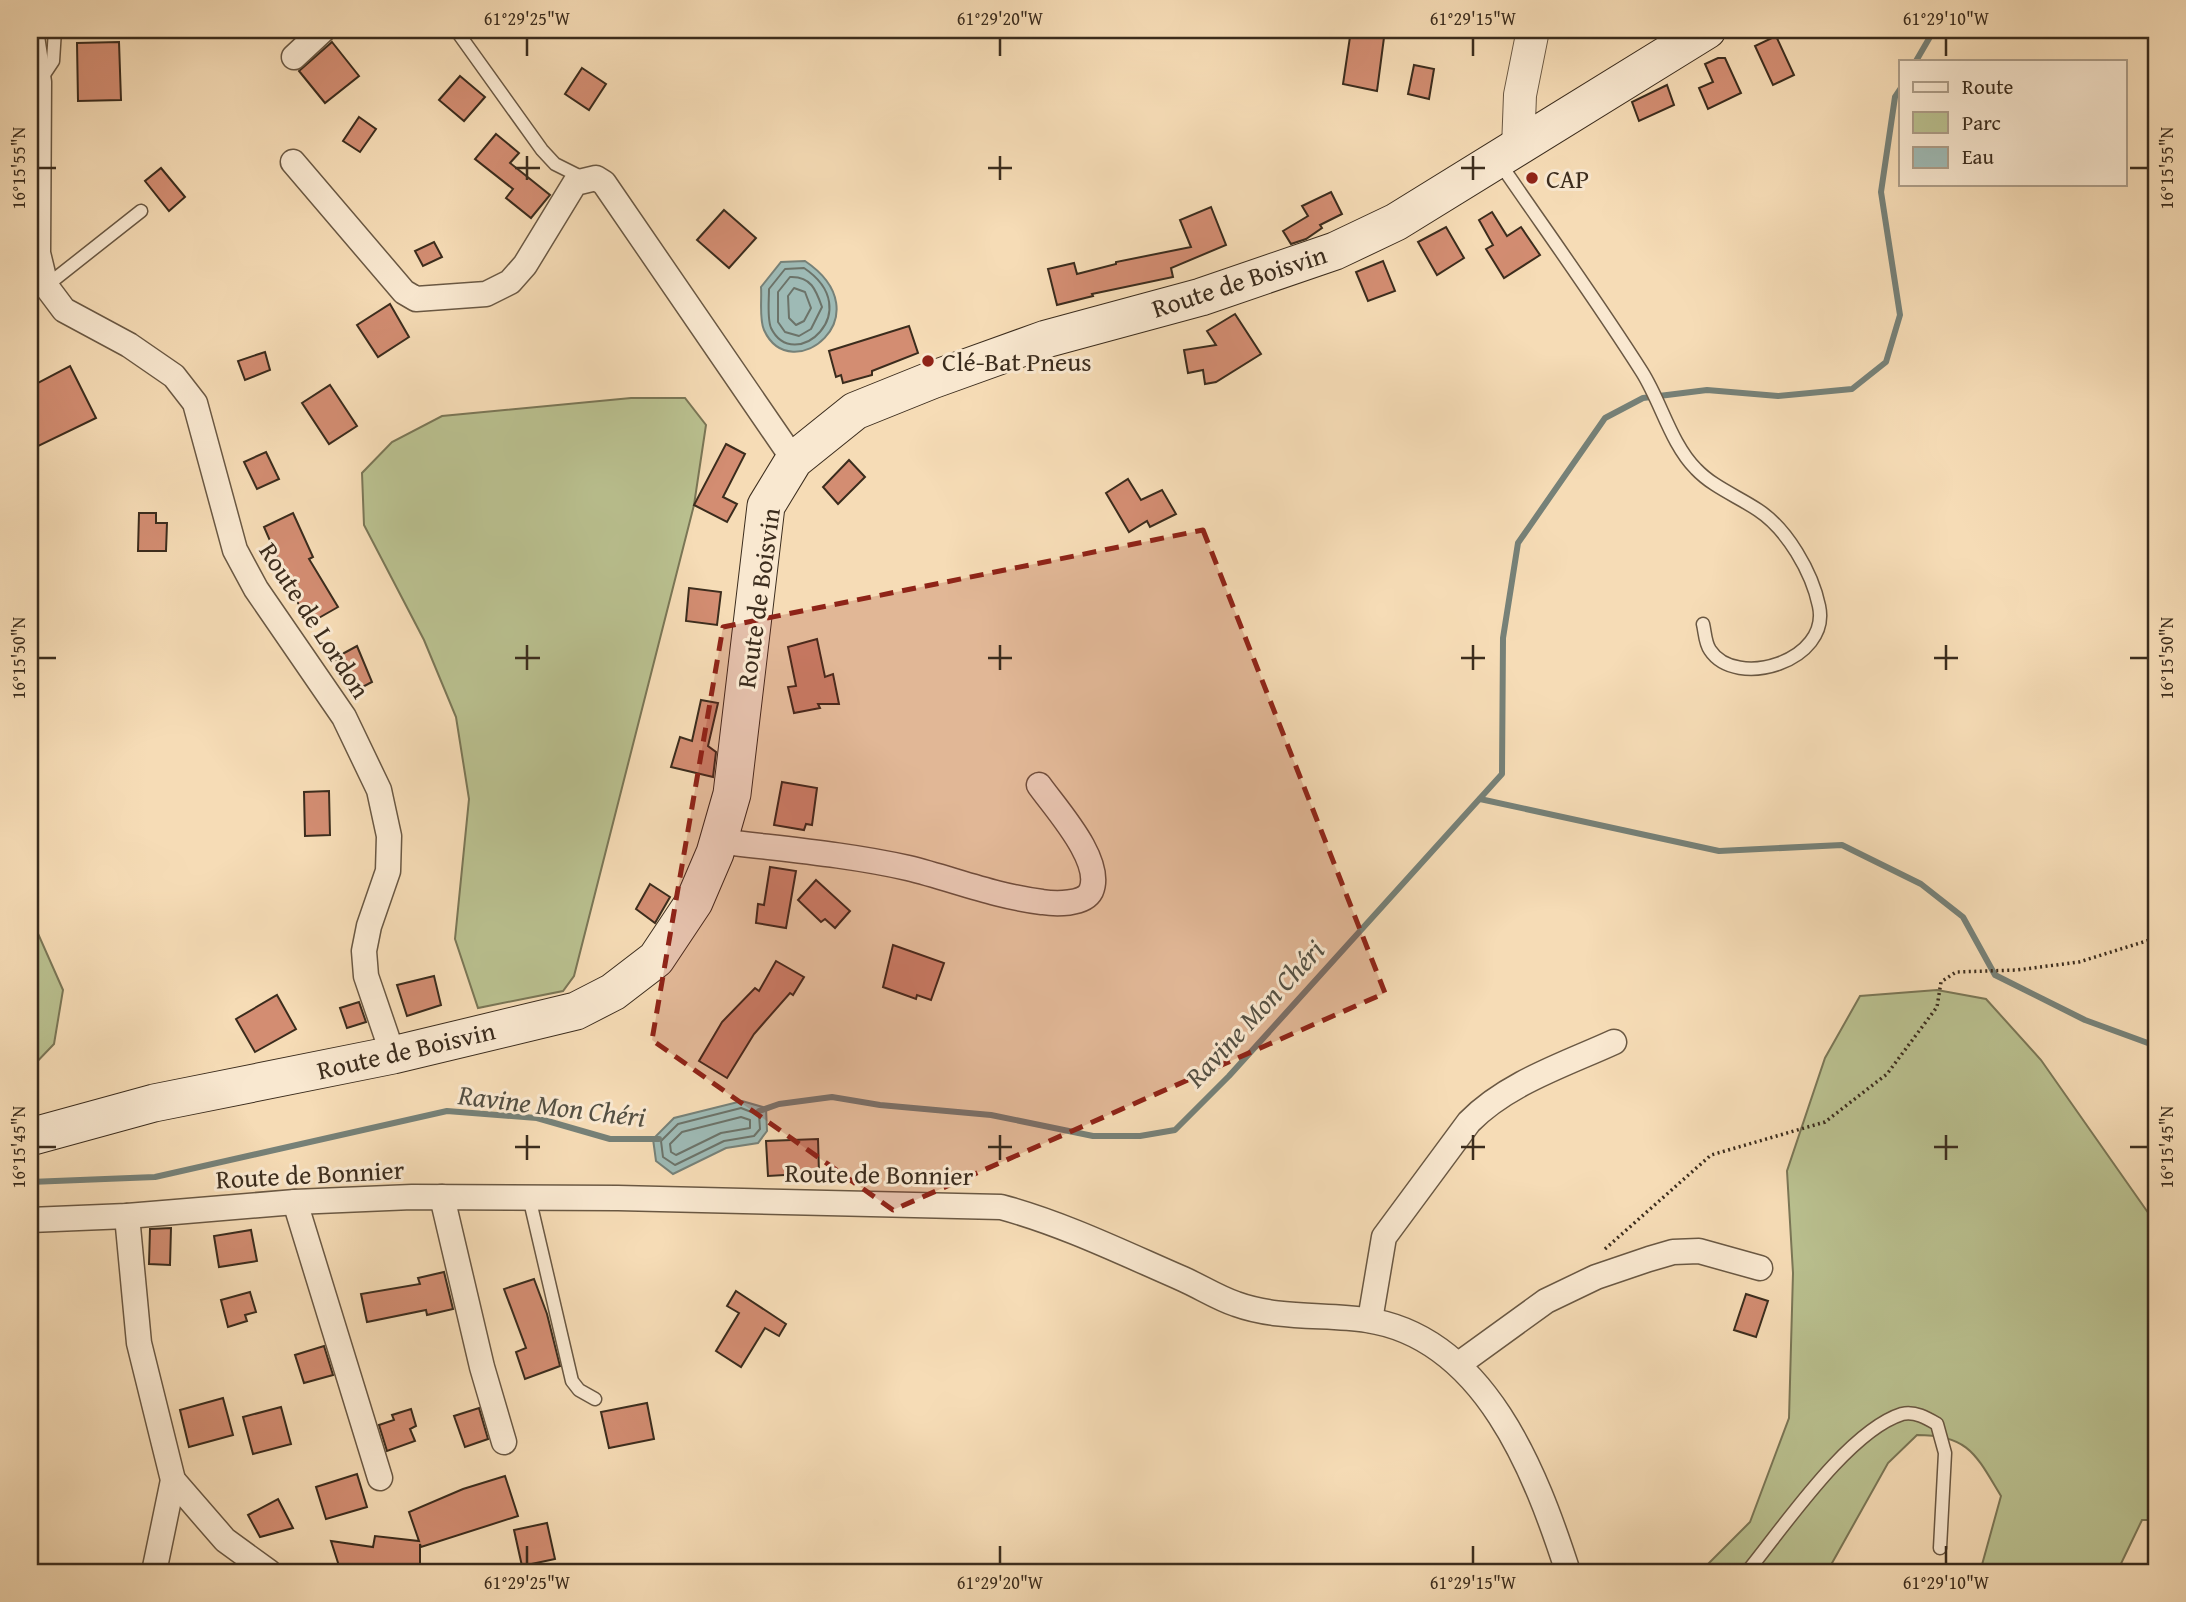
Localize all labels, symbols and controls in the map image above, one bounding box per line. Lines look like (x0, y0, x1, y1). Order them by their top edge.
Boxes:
text: 61°29'25"W (484, 5, 571, 32)
text: 61°29'20"W (957, 5, 1044, 32)
text: 61°29'15"W (1430, 5, 1517, 32)
text: 61°29'10"W (1903, 5, 1990, 32)
legend (1899, 60, 2126, 186)
text: Route (1962, 71, 2014, 102)
text: Parc (1962, 107, 2001, 138)
text: 16°15'55"N (5, 126, 32, 209)
text: 16°15'55"N (2153, 126, 2180, 209)
text: Eau (1962, 141, 1995, 172)
place label: CAP (1546, 159, 1589, 198)
marker: CAP (1524, 170, 1540, 186)
street label: Route de Boisvin (1147, 234, 1332, 328)
place label: Clé-Bat Pneus (942, 342, 1092, 381)
marker: Clé-Bat Pneus (920, 353, 936, 369)
street label: Route de Boisvin (726, 505, 790, 691)
street label: Route de Lordon (250, 534, 380, 706)
text: 16°15'50"N (5, 616, 32, 699)
text: 16°15'50"N (2153, 616, 2180, 699)
water label: Ravine Mon Chéri (1174, 930, 1333, 1097)
street label: Route de Boisvin (313, 1010, 499, 1089)
water label: Ravine Mon Chéri (455, 1073, 648, 1137)
text: 16°15'45"N (5, 1105, 32, 1188)
text: 16°15'45"N (2153, 1105, 2180, 1188)
street label: Route de Bonnier (215, 1150, 405, 1198)
street label: Route de Bonnier (784, 1153, 974, 1195)
text: 61°29'25"W (484, 1569, 571, 1596)
text: 61°29'20"W (957, 1569, 1044, 1596)
text: 61°29'15"W (1430, 1569, 1517, 1596)
text: 61°29'10"W (1903, 1569, 1990, 1596)

